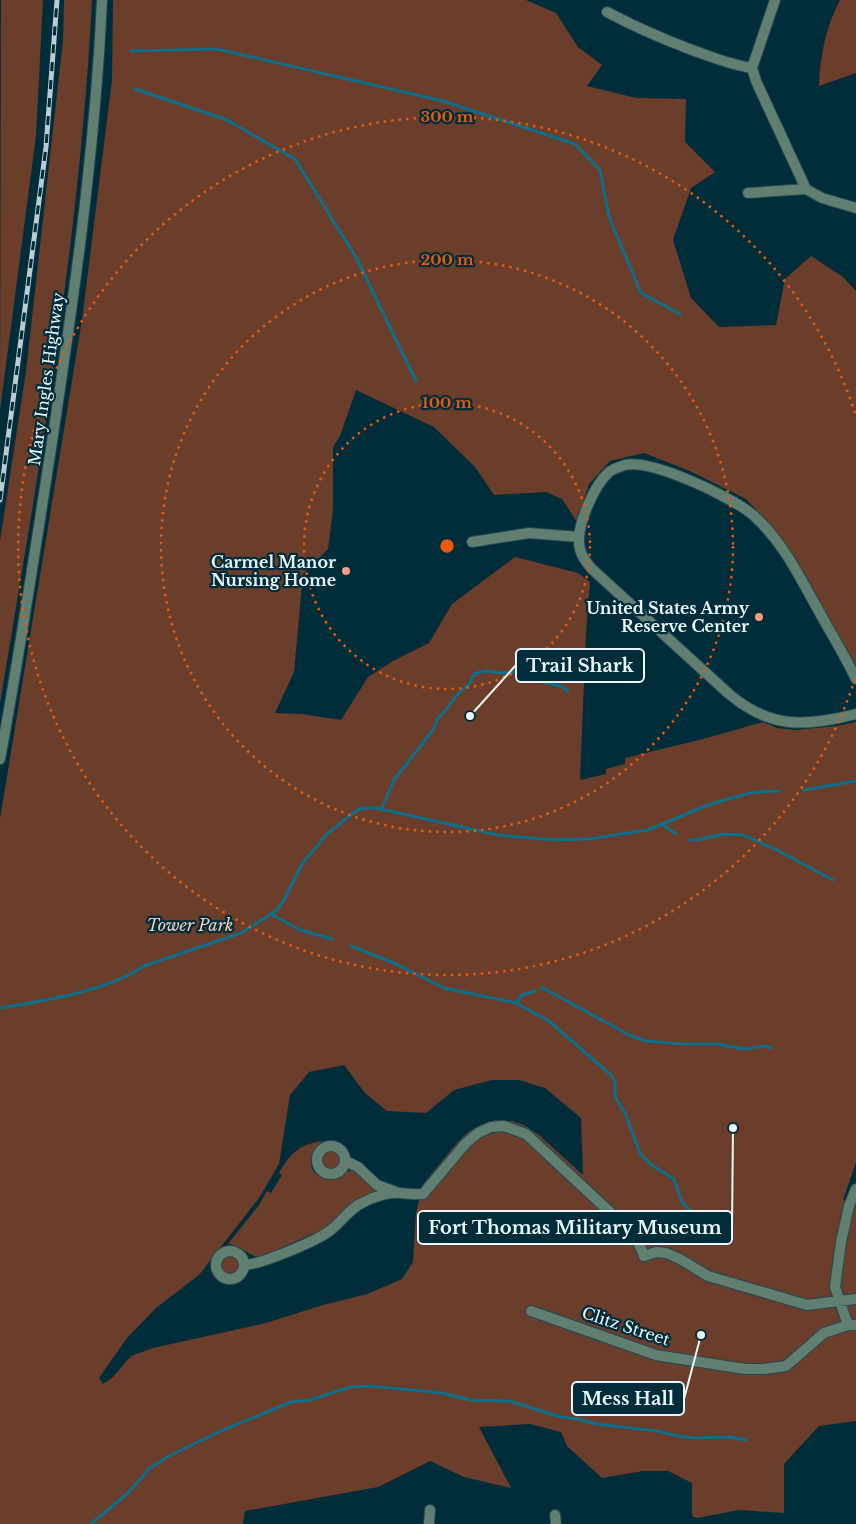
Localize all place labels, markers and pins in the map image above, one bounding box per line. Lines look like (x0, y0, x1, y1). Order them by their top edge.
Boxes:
centre of rings (438, 537, 456, 555)
place label: Carmel Manor Nursing Home (211, 552, 336, 590)
marker: Carmel Manor Nursing Home (340, 565, 352, 577)
place label: United States Army Reserve Center (586, 598, 750, 636)
marker: United States Army Reserve Center (753, 611, 765, 623)
callout: Trail Shark (516, 649, 644, 682)
callout: Fort Thomas Military Museum (418, 1211, 732, 1244)
callout: Mess Hall (572, 1382, 684, 1415)

